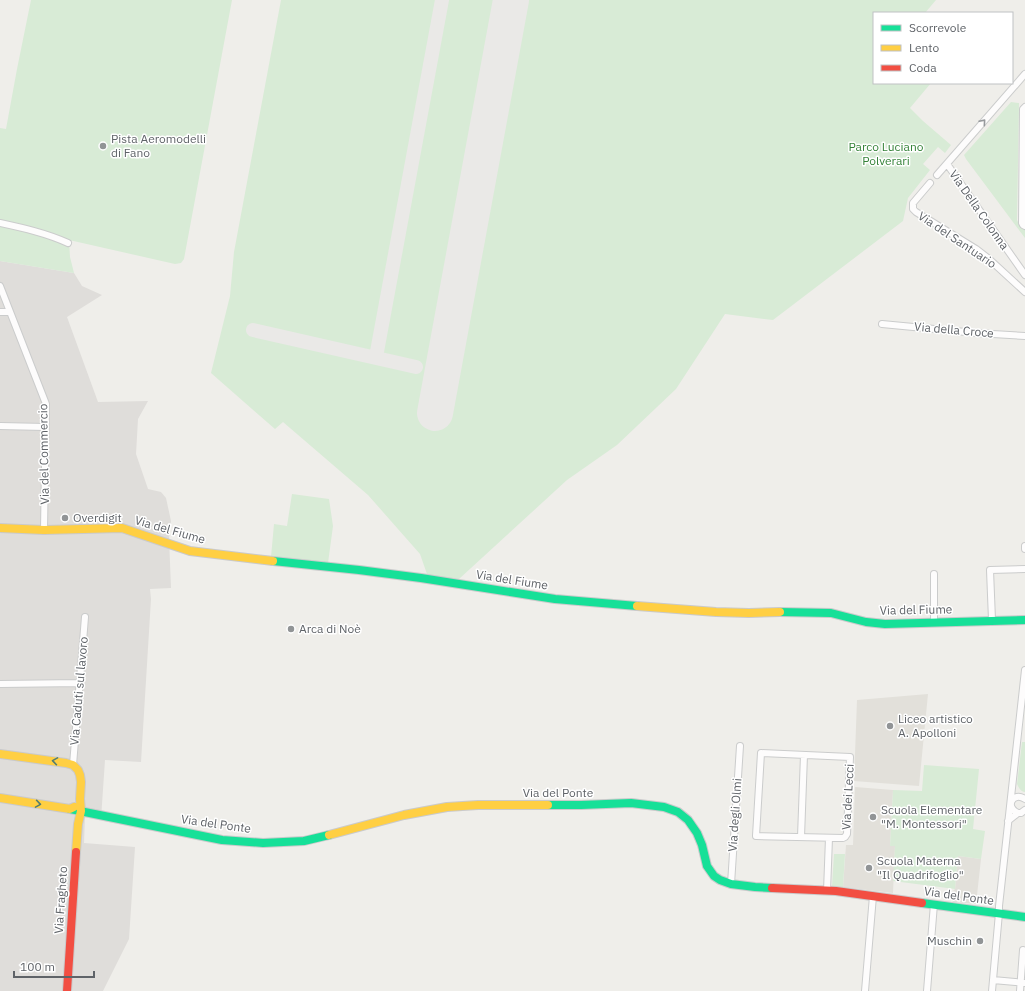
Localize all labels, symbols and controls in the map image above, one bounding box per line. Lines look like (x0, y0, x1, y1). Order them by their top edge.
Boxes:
legend (873, 12, 1013, 84)
text: Scorrevole (909, 20, 967, 35)
text: Lento (909, 40, 939, 55)
text: Coda (909, 60, 937, 75)
one-way arrow (978, 120, 985, 127)
place label: Pista Aeromodelli di Fano (111, 131, 206, 160)
park label: Parco Luciano Polverari (848, 139, 924, 168)
marker: Pista Aeromodelli di Fano (98, 141, 108, 151)
street label: Via Della Colonna (946, 167, 1013, 253)
street label: Via del Santuario (915, 208, 999, 271)
street label: Via della Croce (914, 319, 995, 340)
street label: Via del Commercio (35, 403, 52, 505)
place label: Overdigit (73, 510, 122, 525)
street label: Via del Fiume (133, 512, 208, 547)
marker: Overdigit (60, 513, 70, 523)
street label: Via del Fiume (475, 566, 550, 593)
street label: Via del Fiume (879, 601, 953, 618)
place label: Arca di Noè (299, 621, 361, 636)
marker: Arca di Noè (286, 624, 296, 634)
street label: Via Caduti sul lavoro (66, 636, 91, 746)
place label: Liceo artistico A. Apolloni (898, 711, 973, 740)
marker: Liceo artistico A. Apolloni (885, 721, 895, 731)
one-way arrow (52, 757, 58, 766)
street label: Via dei Lecci (838, 763, 857, 831)
street label: Via degli Olmi (724, 778, 745, 852)
street label: Via del Ponte (523, 785, 594, 800)
one-way arrow (35, 799, 42, 808)
place label: Scuola Elementare "M. Montessori" (881, 802, 983, 831)
street label: Via del Ponte (180, 811, 252, 836)
marker: Scuola Elementare "M. Montessori" (868, 812, 878, 822)
place label: Scuola Materna "Il Quadrifoglio" (877, 853, 964, 882)
marker: Scuola Materna "Il Quadrifoglio" (864, 863, 874, 873)
street label: Via Fragheto (51, 866, 70, 934)
street label: Via del Ponte (923, 883, 995, 908)
place label: Muschin (927, 933, 972, 948)
marker: Muschin (975, 936, 985, 946)
scale bar (14, 953, 94, 979)
text: 100 m (20, 959, 55, 974)

